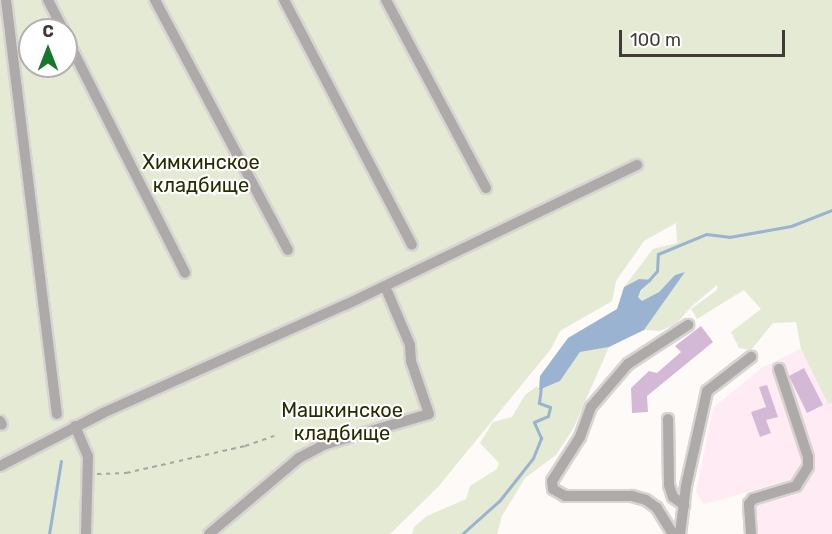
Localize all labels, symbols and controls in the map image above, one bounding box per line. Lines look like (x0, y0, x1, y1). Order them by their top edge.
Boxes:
north arrow (18, 18, 78, 78)
scale bar (622, 18, 788, 56)
text: С (42, 22, 54, 41)
text: 100 m (630, 29, 681, 51)
park label: Химкинское кладбище (142, 150, 260, 197)
park label: Машкинское кладбище (281, 398, 403, 445)

